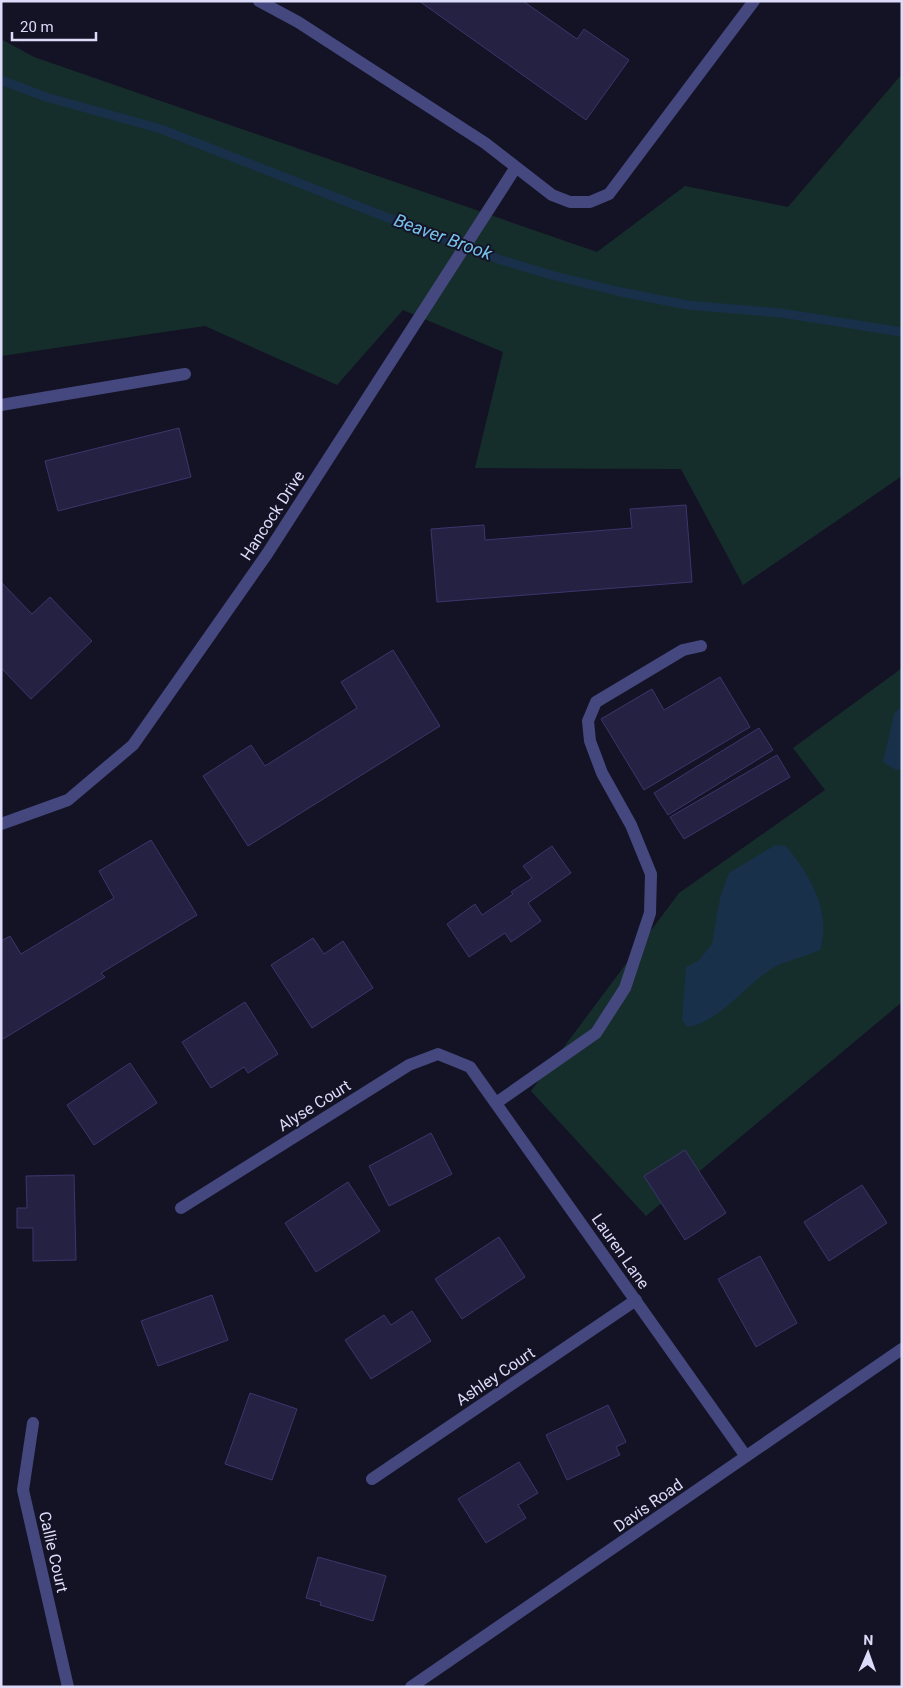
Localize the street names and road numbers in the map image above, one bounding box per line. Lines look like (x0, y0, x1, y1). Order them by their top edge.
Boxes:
street label: Hancock Drive (236, 467, 308, 564)
street label: Alyse Court (274, 1076, 354, 1135)
street label: Lauren Lane (588, 1210, 653, 1293)
street label: Ashley Court (452, 1343, 538, 1410)
street label: Davis Road (610, 1475, 686, 1536)
street label: Callie Court (35, 1510, 72, 1595)

